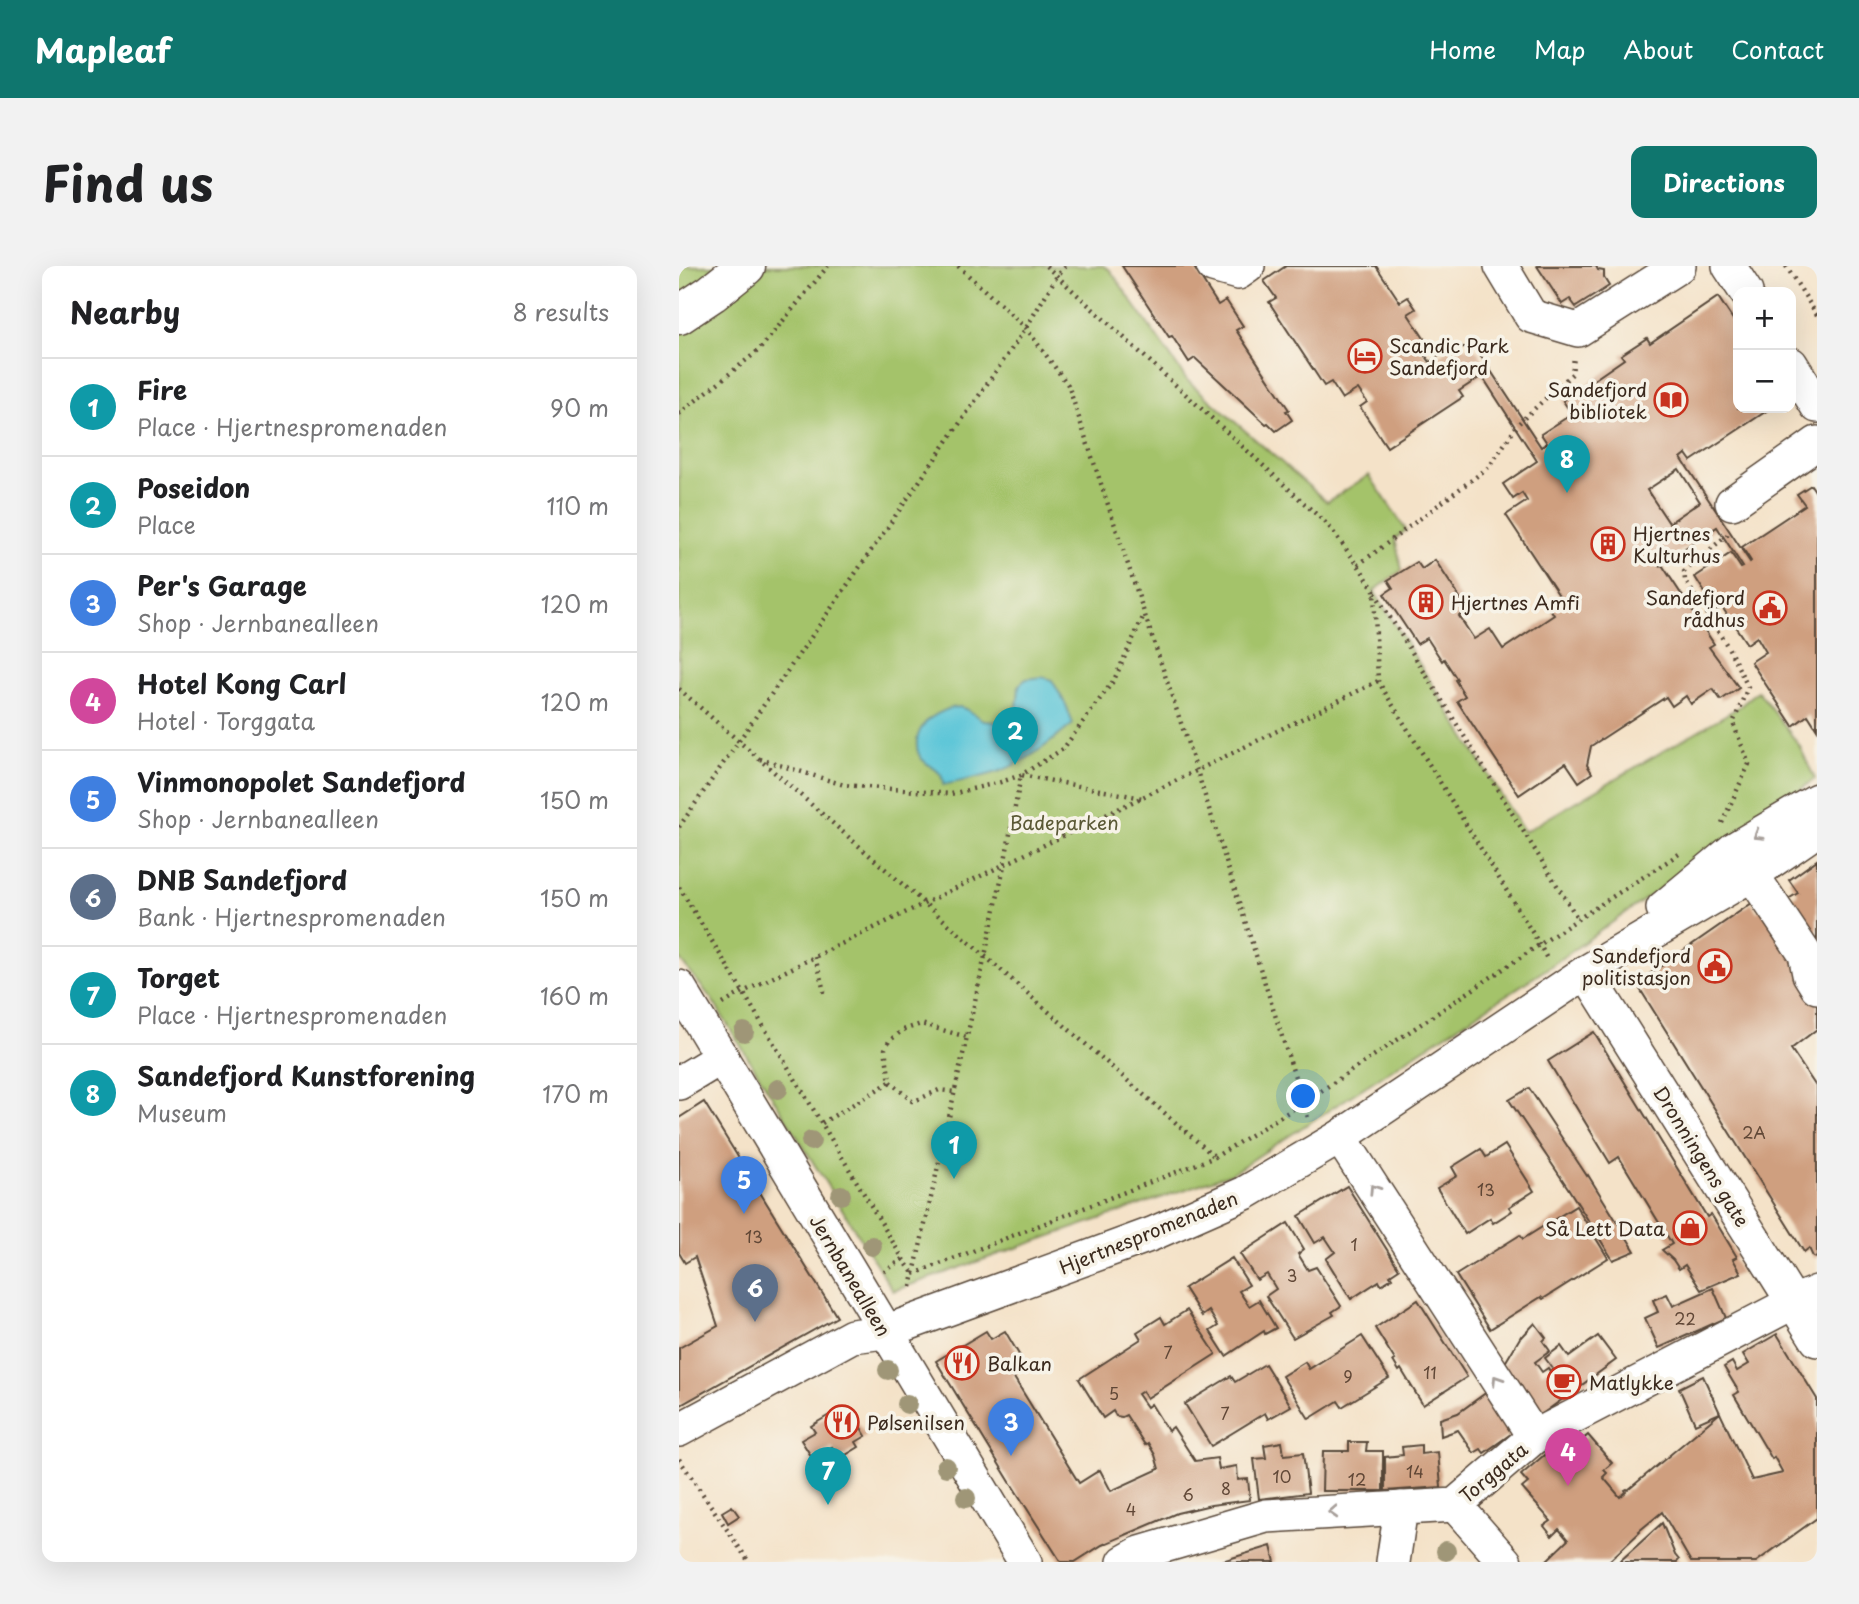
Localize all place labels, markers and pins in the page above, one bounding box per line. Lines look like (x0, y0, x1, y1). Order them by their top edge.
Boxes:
place label: Scandic Park Sandefjord (1389, 331, 1510, 381)
hotel icon: Scandic Park Sandefjord (1346, 337, 1384, 375)
place label: Sandefjord bibliotek (1548, 375, 1647, 425)
library icon: Sandefjord bibliotek (1652, 381, 1690, 419)
pin: 8 (1544, 435, 1590, 493)
place label: Hjertnes Kulturhus (1633, 519, 1720, 569)
building icon: Hjertnes Kulturhus (1589, 525, 1627, 563)
building icon: Hjertnes Amfi (1407, 583, 1445, 621)
place label: Sandefjord rådhus (1646, 583, 1745, 633)
place label: Hjertnes Amfi (1451, 588, 1580, 616)
public building icon: Sandefjord rådhus (1751, 589, 1789, 627)
pin: 2 (992, 707, 1038, 765)
place label: Sandefjord politistasjon (1582, 941, 1691, 991)
public building icon: Sandefjord politistasjon (1696, 947, 1734, 985)
pin: 1 (931, 1121, 977, 1179)
pin: 5 (721, 1156, 767, 1214)
shop icon: Så Lett Data (1671, 1209, 1709, 1247)
place label: Så Lett Data (1545, 1214, 1665, 1242)
pin: 6 (732, 1264, 778, 1322)
restaurant icon: Balkan (943, 1344, 981, 1382)
place label: Balkan (987, 1349, 1052, 1377)
cafe icon: Matlykke (1545, 1363, 1583, 1401)
place label: Matlykke (1589, 1368, 1674, 1396)
pin: 3 (988, 1398, 1034, 1456)
restaurant icon: Pølsenilsen (823, 1403, 861, 1441)
place label: Pølsenilsen (867, 1408, 965, 1436)
pin: 4 (1545, 1428, 1591, 1486)
pin: 7 (805, 1447, 851, 1505)

